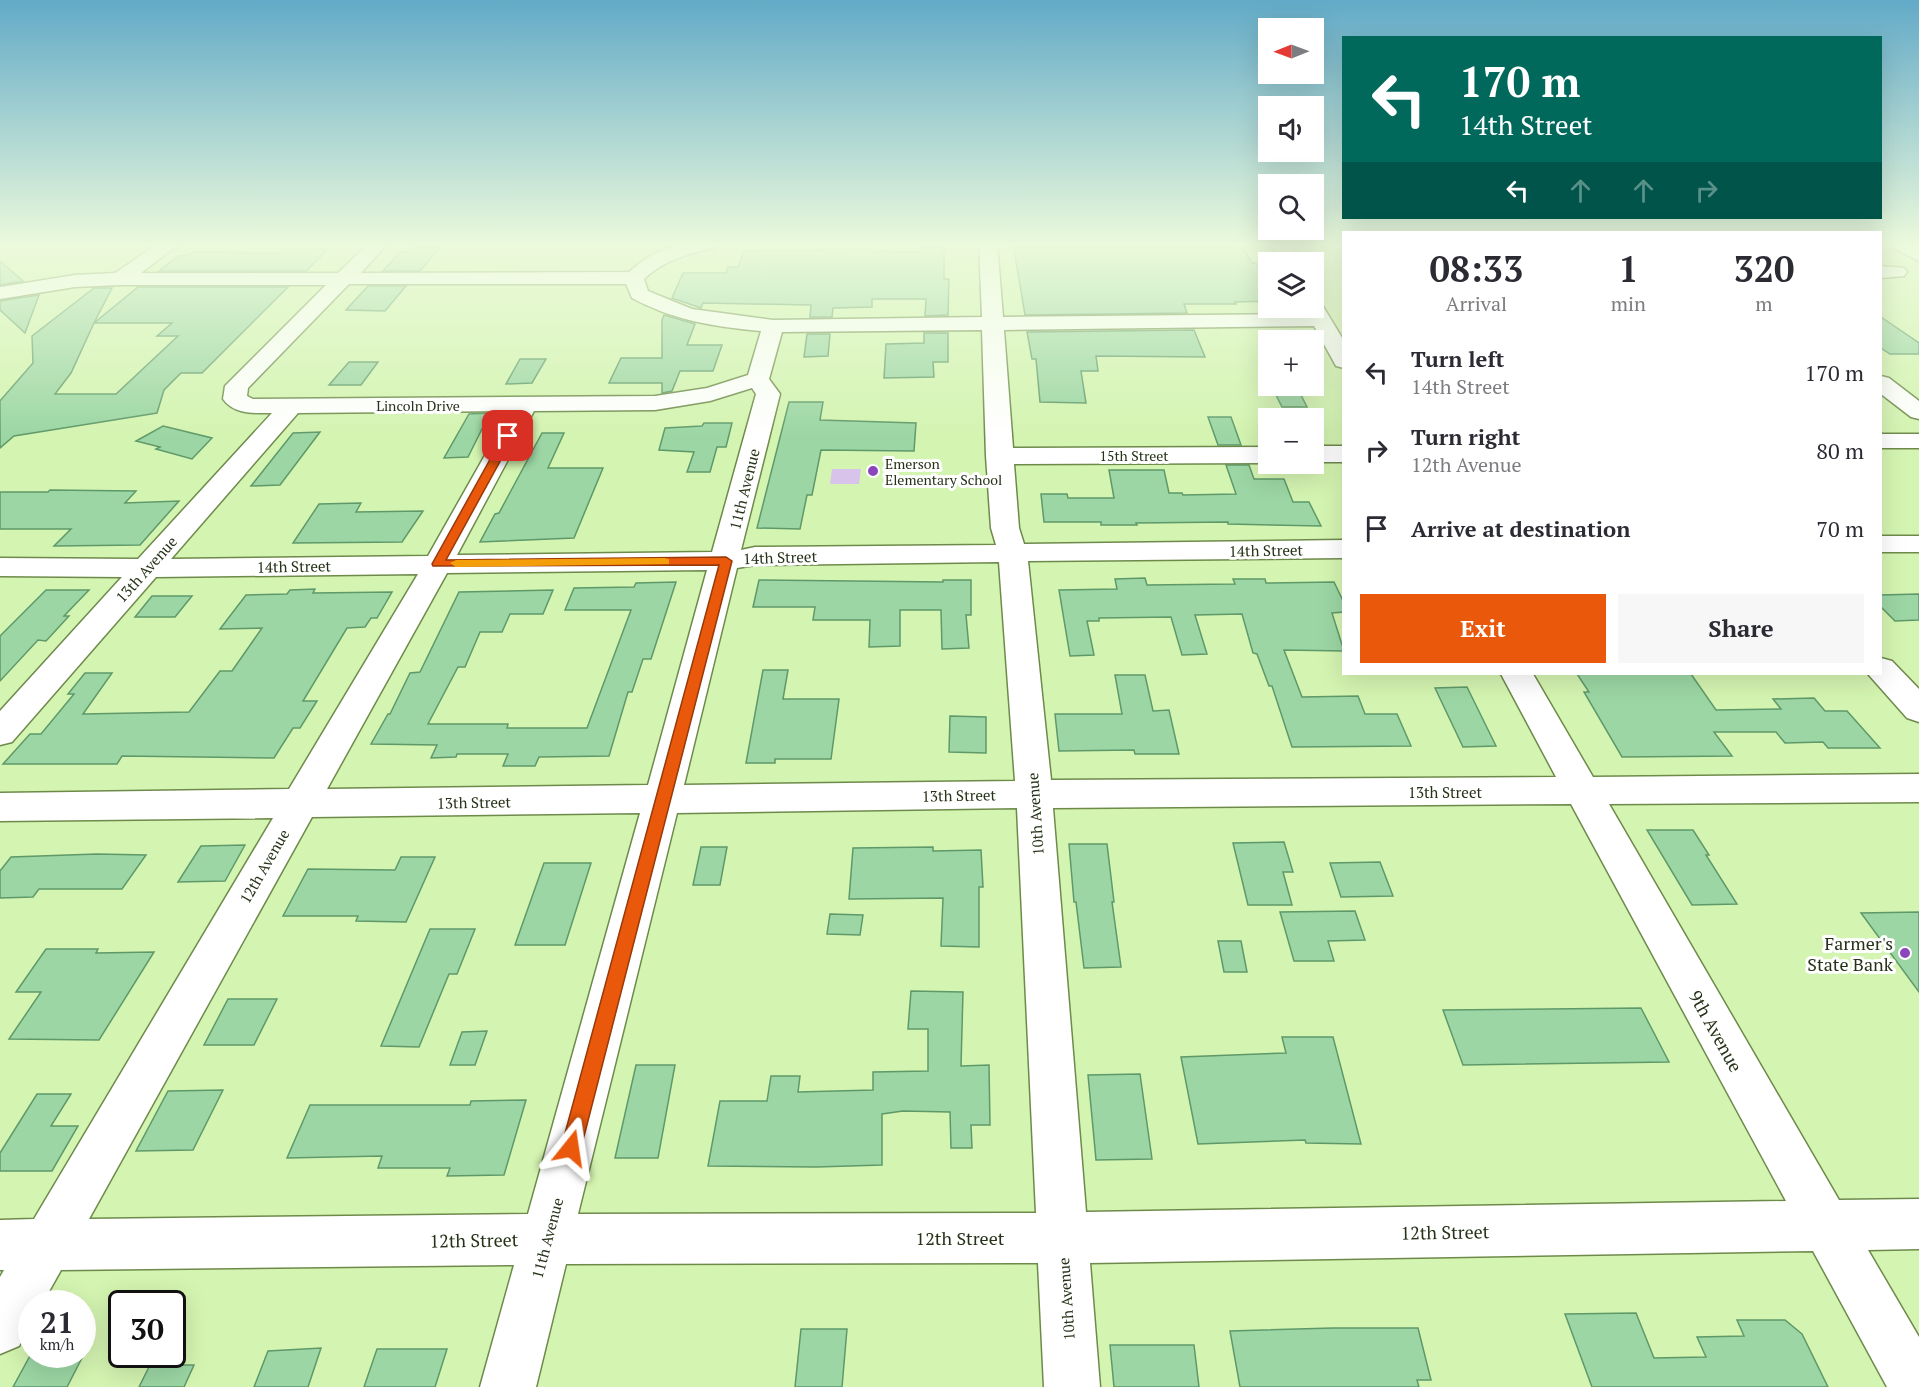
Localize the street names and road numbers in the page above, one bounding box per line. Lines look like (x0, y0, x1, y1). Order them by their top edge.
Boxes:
street label: Lincoln Drive (376, 396, 460, 415)
street label: 11th Avenue (724, 446, 764, 532)
street label: 15th Street (1099, 446, 1169, 465)
street label: 13th Avenue (111, 532, 181, 606)
street label: 14th Street (1229, 539, 1304, 561)
street label: 14th Street (743, 546, 818, 568)
street label: 14th Street (257, 555, 332, 577)
street label: 10th Avenue (1022, 772, 1048, 856)
street label: 13th Street (1408, 782, 1482, 802)
street label: 13th Street (922, 784, 997, 806)
street label: 13th Street (437, 791, 512, 813)
street label: 12th Avenue (235, 825, 293, 907)
street label: 9th Avenue (1684, 986, 1748, 1076)
street label: 11th Avenue (527, 1195, 567, 1281)
street label: 12th Street (1400, 1219, 1490, 1245)
street label: 12th Street (916, 1226, 1005, 1250)
street label: 12th Street (429, 1227, 519, 1253)
street label: 10th Avenue (1053, 1257, 1079, 1341)

